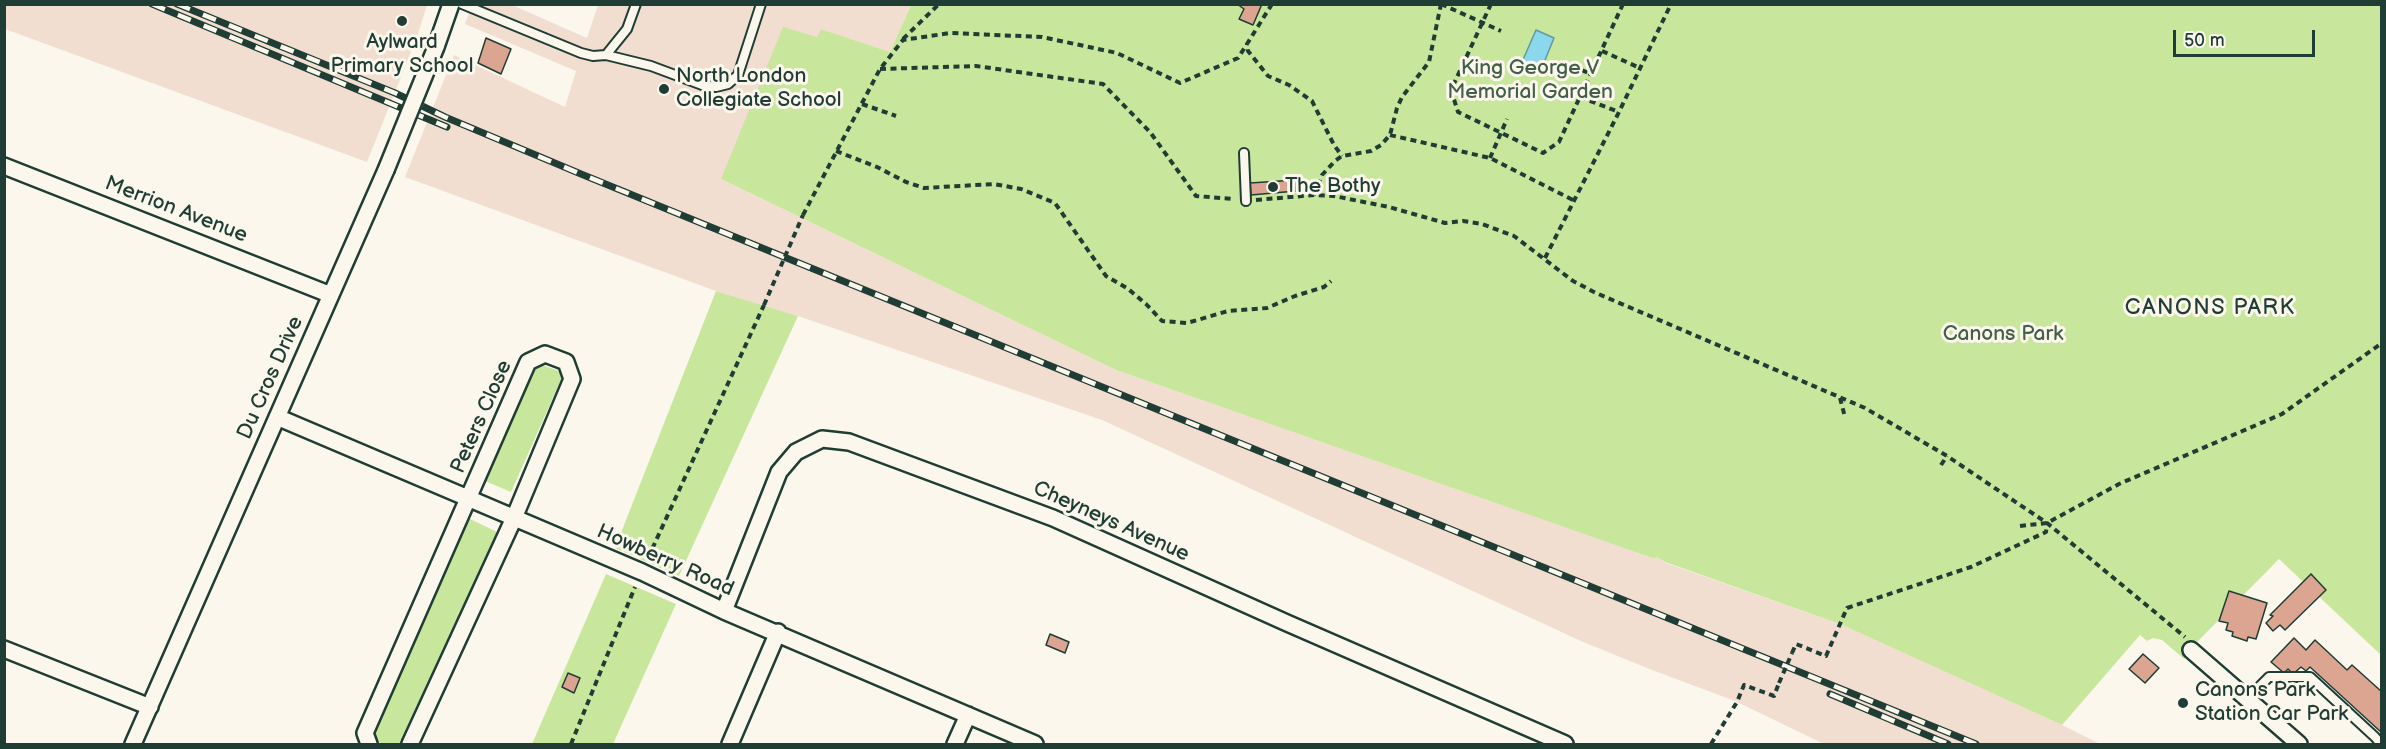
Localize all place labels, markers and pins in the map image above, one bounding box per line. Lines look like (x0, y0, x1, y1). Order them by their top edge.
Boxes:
marker: Aylward Primary School (395, 14, 409, 28)
place label: Aylward Primary School (331, 30, 473, 80)
place label: North London Collegiate School (676, 64, 841, 114)
marker: North London Collegiate School (657, 82, 671, 96)
place label: The Bothy (1285, 174, 1380, 200)
marker: The Bothy (1266, 180, 1280, 194)
place label: Canons Park Station Car Park (2195, 678, 2348, 728)
marker: Canons Park Station Car Park (2176, 696, 2190, 710)

